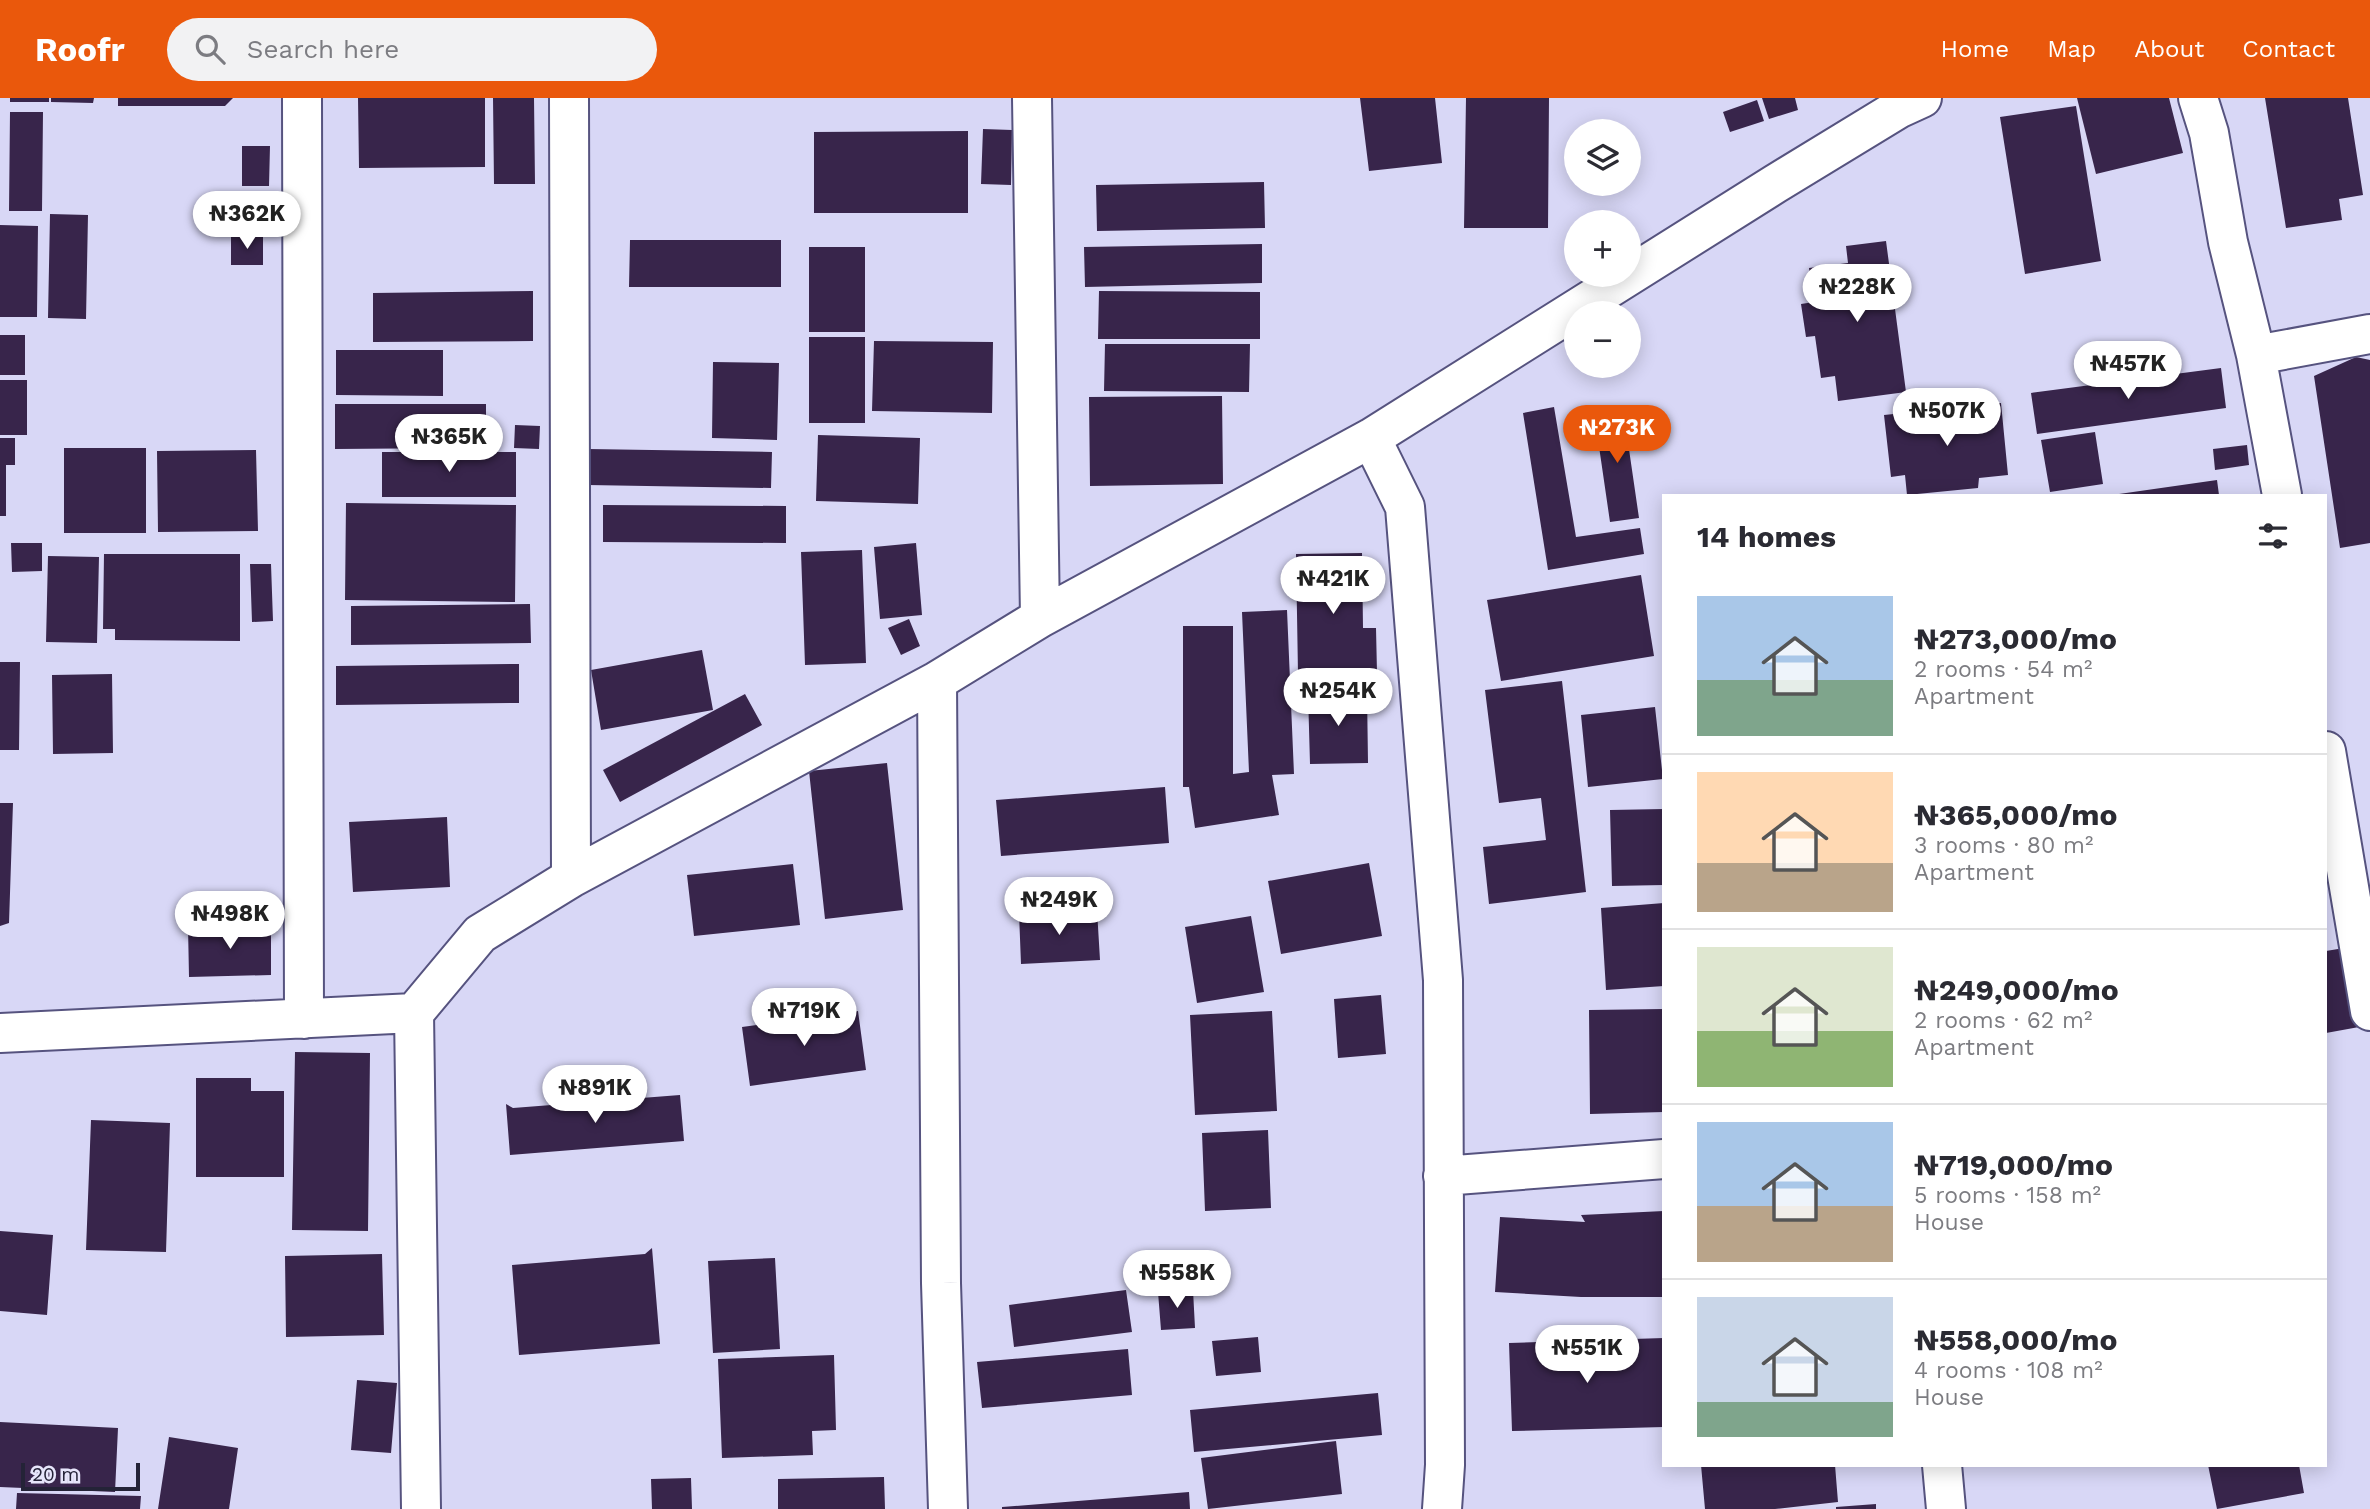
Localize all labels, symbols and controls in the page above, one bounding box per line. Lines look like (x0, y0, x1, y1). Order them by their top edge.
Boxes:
search box (167, 18, 657, 81)
text: Roofr (35, 30, 125, 69)
icon: search (191, 30, 229, 68)
text: Search here (247, 34, 399, 64)
text: Home (1941, 35, 2009, 63)
text: Map (2047, 35, 2096, 63)
text: About (2134, 35, 2204, 63)
text: Contact (2242, 35, 2335, 63)
map controls (1564, 119, 1641, 378)
button: layers (1564, 119, 1641, 196)
pin: ₦362K (198, 192, 296, 251)
text: ₦362K (209, 200, 285, 227)
button: + (1564, 210, 1641, 287)
pin: ₦228K (1808, 264, 1906, 324)
text: ₦228K (1819, 273, 1895, 300)
button: − (1564, 301, 1641, 378)
pin: ₦457K (2079, 342, 2177, 401)
text: ₦457K (2090, 350, 2166, 377)
pin: ₦507K (1898, 388, 1996, 448)
text: ₦507K (1909, 397, 1985, 424)
pin: ₦273K (1568, 406, 1666, 465)
pin: ₦365K (400, 414, 498, 474)
text: ₦273K (1579, 414, 1655, 441)
text: ₦365K (411, 423, 487, 450)
icon: filters (2254, 517, 2292, 555)
text: 14 homes (1697, 519, 1836, 554)
pin: ₦421K (1284, 556, 1382, 616)
text: ₦421K (1296, 565, 1370, 592)
text: ₦273,000/mo (1914, 621, 2117, 656)
icon: home (1753, 624, 1837, 708)
text: 2 rooms · 54 m² (1914, 656, 2092, 683)
pin: ₦254K (1289, 668, 1387, 728)
text: ₦254K (1300, 677, 1376, 704)
text: Apartment (1914, 683, 2034, 710)
text: ₦365,000/mo (1914, 797, 2117, 832)
icon: home (1753, 800, 1837, 884)
text: 3 rooms · 80 m² (1914, 832, 2093, 859)
text: Apartment (1914, 859, 2034, 886)
pin: ₦249K (1010, 878, 1108, 937)
text: ₦249K (1020, 886, 1098, 913)
pin: ₦498K (181, 892, 279, 951)
text: ₦498K (191, 900, 269, 927)
text: ₦249,000/mo (1914, 972, 2119, 1007)
icon: home (1753, 975, 1837, 1059)
pin: ₦719K (755, 988, 853, 1048)
text: ₦719K (768, 997, 840, 1024)
text: 2 rooms · 62 m² (1914, 1007, 2092, 1034)
text: Apartment (1914, 1034, 2034, 1061)
pin: ₦891K (546, 1066, 644, 1125)
text: ₦891K (558, 1074, 632, 1101)
text: ₦719,000/mo (1914, 1147, 2113, 1182)
icon: home (1753, 1150, 1837, 1234)
text: 5 rooms · 158 m² (1914, 1182, 2101, 1209)
text: House (1914, 1209, 1984, 1236)
pin: ₦558K (1128, 1250, 1226, 1310)
text: ₦558K (1139, 1259, 1215, 1286)
text: ₦558,000/mo (1914, 1322, 2117, 1357)
icon: home (1753, 1325, 1837, 1409)
pin: ₦551K (1538, 1326, 1636, 1385)
text: ₦551K (1551, 1334, 1623, 1361)
text: 4 rooms · 108 m² (1914, 1357, 2103, 1384)
text: House (1914, 1384, 1984, 1411)
scale bar (21, 1460, 140, 1492)
text: 20 m (32, 1463, 79, 1486)

